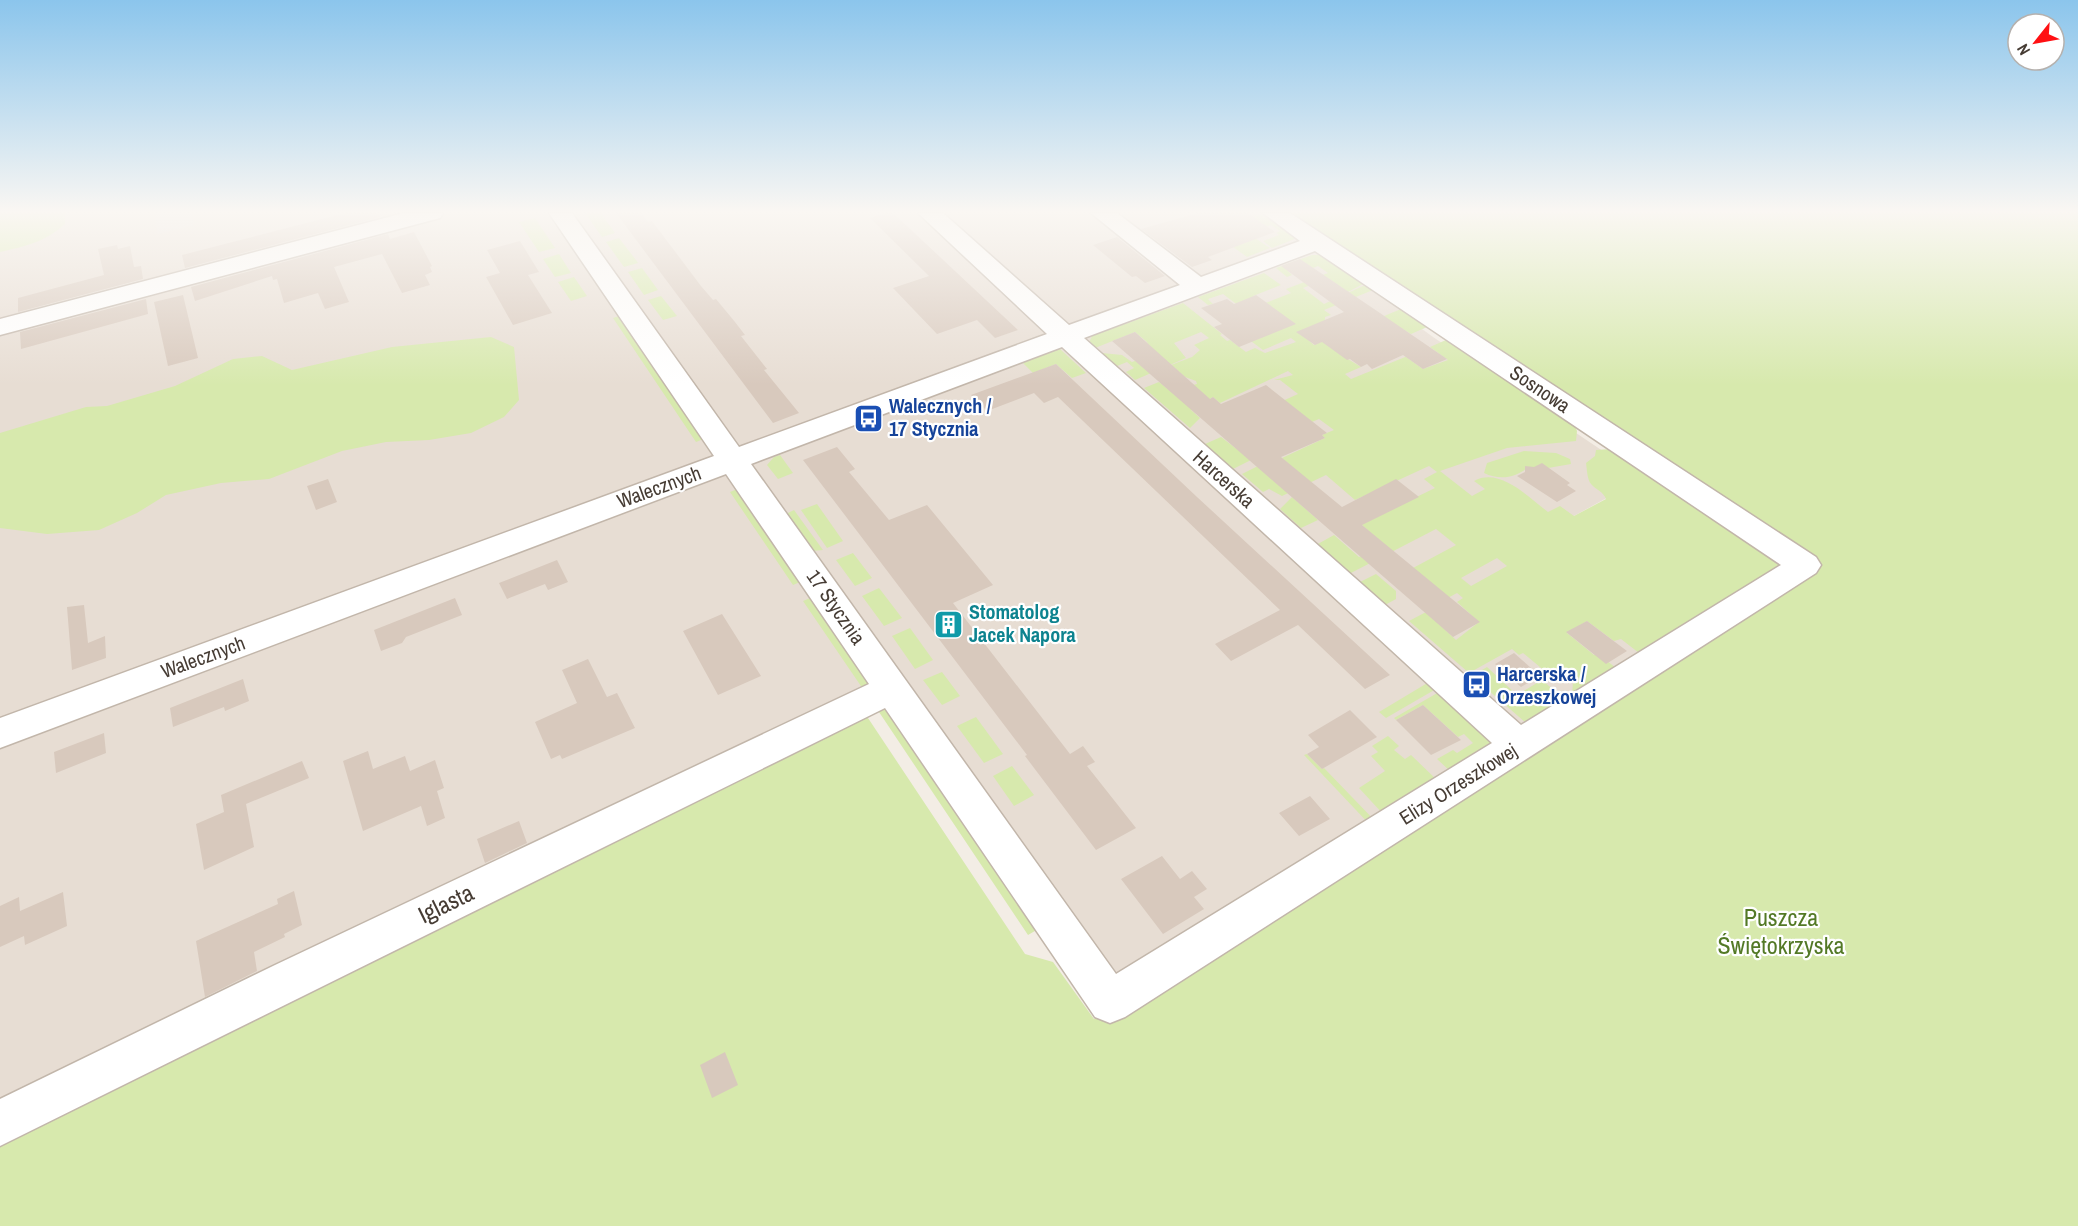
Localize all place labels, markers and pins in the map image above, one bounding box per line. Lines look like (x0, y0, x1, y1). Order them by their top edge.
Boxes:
place label: Walecznych / 17 Stycznia (889, 392, 992, 442)
bus stop icon: Walecznych / 17 Stycznia (852, 402, 884, 434)
place label: Stomatolog Jacek Napora (969, 598, 1076, 648)
building icon: Stomatolog Jacek Napora (932, 608, 964, 640)
place label: Harcerska / Orzeszkowej (1497, 660, 1596, 710)
bus stop icon: Harcerska / Orzeszkowej (1460, 669, 1492, 701)

